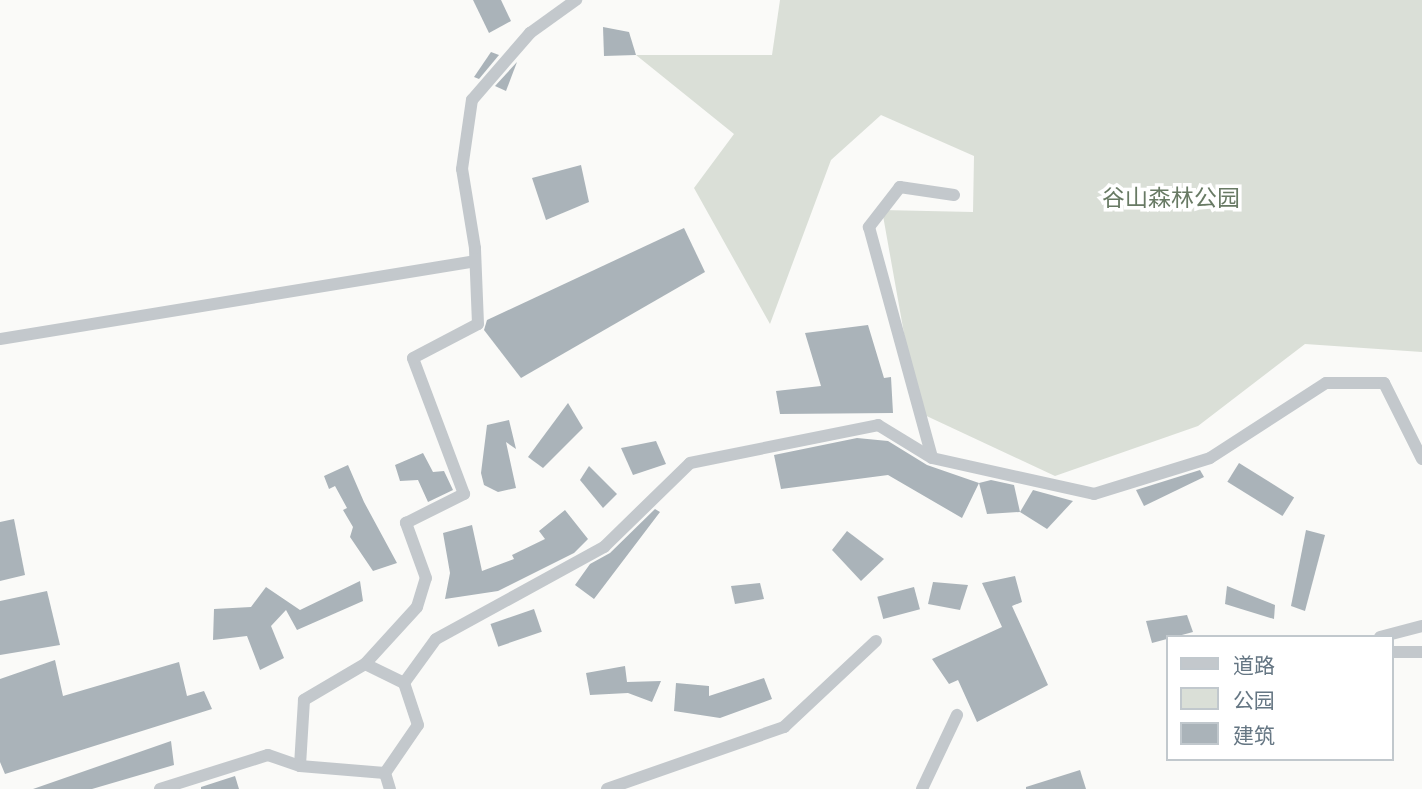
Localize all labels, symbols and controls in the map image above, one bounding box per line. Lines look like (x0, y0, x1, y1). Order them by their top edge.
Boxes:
park label: 谷山森林公园 (1102, 185, 1240, 213)
legend (1166, 635, 1394, 761)
text: 道路 (1233, 654, 1275, 679)
text: 公园 (1233, 689, 1275, 714)
text: 建筑 (1233, 724, 1275, 749)

